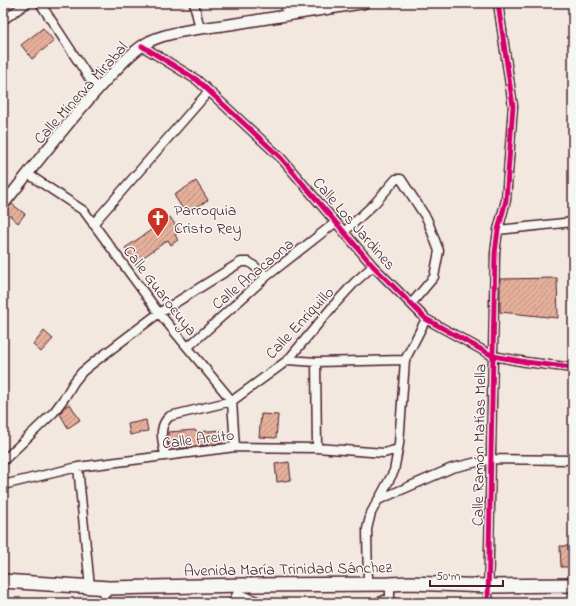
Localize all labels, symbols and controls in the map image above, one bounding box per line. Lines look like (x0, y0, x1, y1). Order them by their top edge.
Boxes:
street label: Calle Minerva Mirabal (29, 36, 135, 150)
street label: Calle Los Jardines (306, 172, 401, 276)
place label: Parroquia Cristo Rey (174, 199, 241, 241)
church icon: Parroquia Cristo Rey (145, 205, 171, 238)
street label: Calle Anacaona (207, 233, 300, 316)
street label: Calle Guarocuya (116, 241, 202, 341)
street label: Calle Enriquillo (260, 282, 341, 365)
street label: Calle Ramón Matías Mella (467, 364, 493, 526)
street label: Calle Areito (161, 424, 236, 456)
street label: Avenida María Trinidad Sánchez (184, 556, 393, 584)
scale bar (430, 562, 503, 588)
text: 50 m (436, 568, 460, 586)

